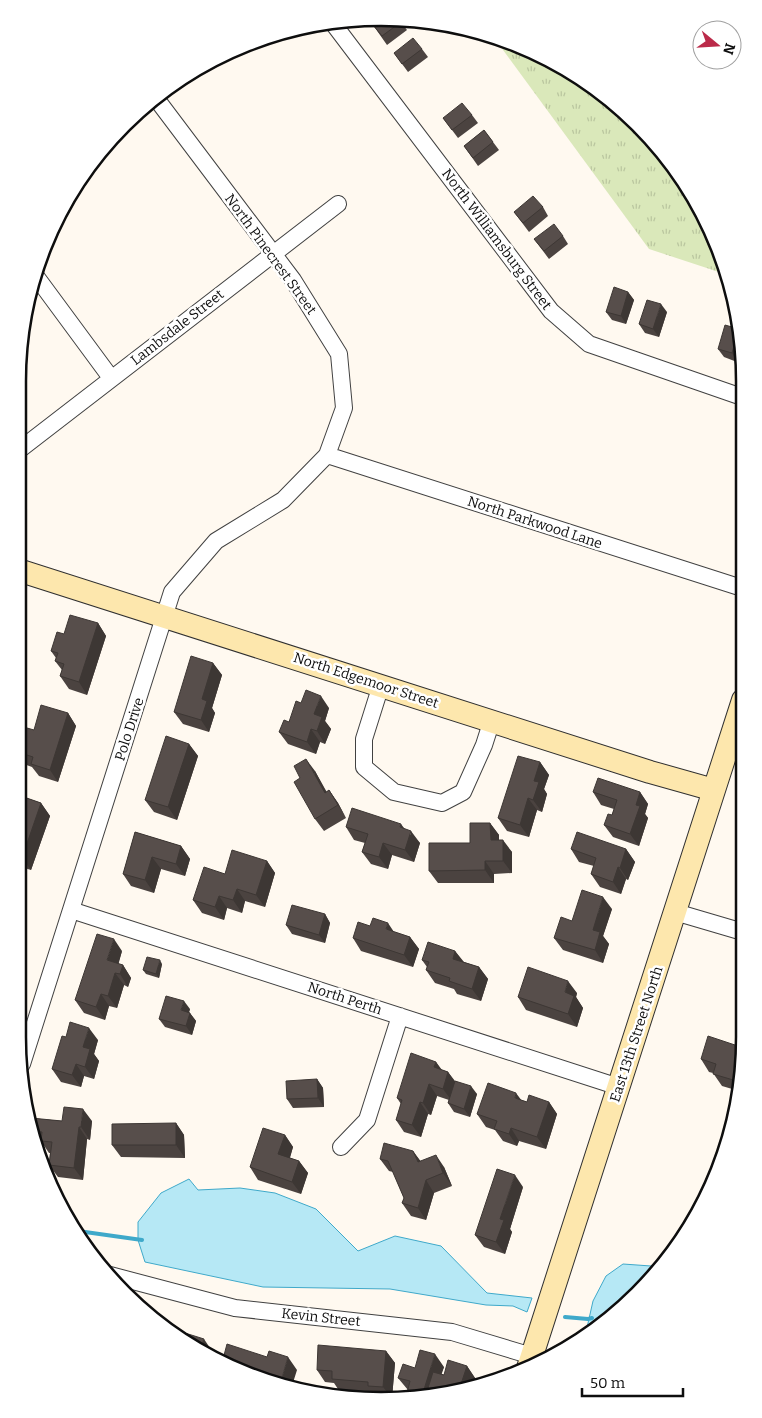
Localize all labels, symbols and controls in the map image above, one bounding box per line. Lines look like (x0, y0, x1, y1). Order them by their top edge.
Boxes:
north arrow (692, 20, 742, 70)
text: N (719, 41, 739, 57)
street label: North Williamsburg Street (438, 165, 555, 313)
street label: North Pinecrest Street (221, 191, 320, 318)
street label: Lambsdale Street (127, 286, 227, 369)
street label: North Parkwood Lane (465, 493, 604, 552)
street label: North Edgemoor Street (291, 649, 441, 712)
street label: Polo Drive (111, 695, 148, 763)
street label: East 13th Street North (607, 964, 667, 1104)
street label: North Perth (306, 978, 384, 1019)
street label: Kevin Street (281, 1305, 361, 1330)
scale bar (582, 1366, 683, 1398)
text: 50 m (590, 1374, 626, 1392)

